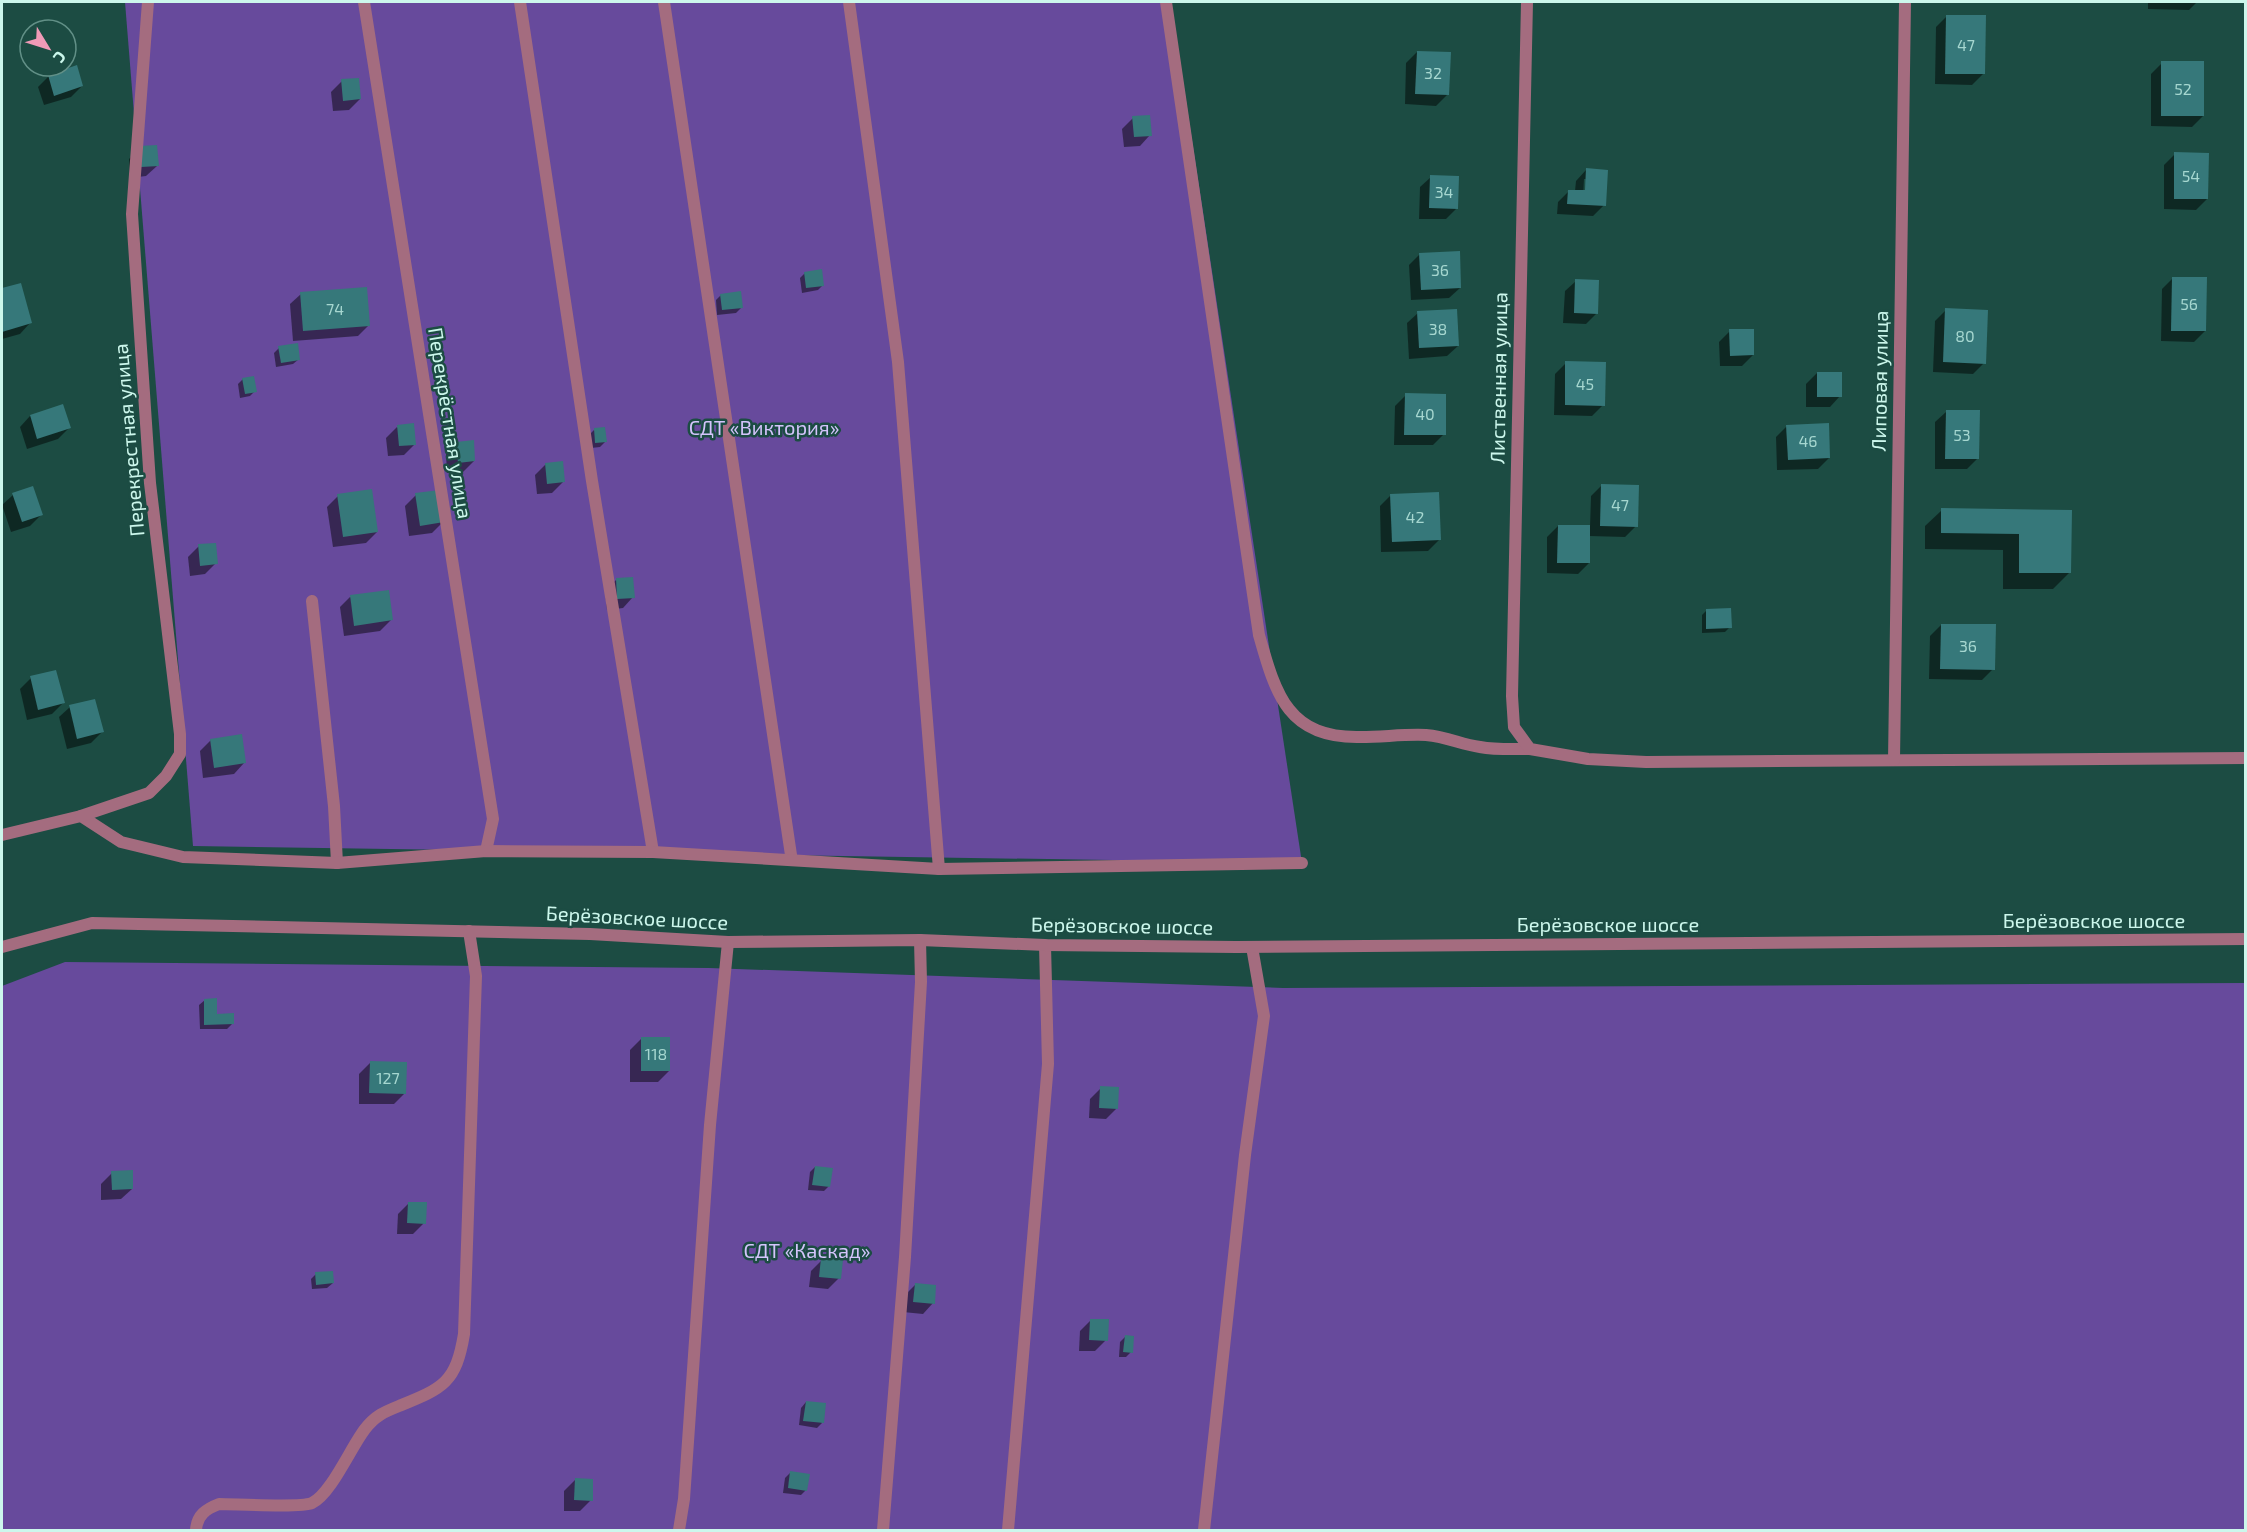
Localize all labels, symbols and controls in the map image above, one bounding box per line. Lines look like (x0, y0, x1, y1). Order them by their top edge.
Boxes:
north arrow (18, 18, 78, 78)
house number: 47 (1957, 35, 1975, 54)
text: С (50, 48, 71, 67)
house number: 32 (1424, 63, 1442, 82)
house number: 52 (2174, 79, 2192, 98)
house number: 54 (2182, 166, 2200, 185)
house number: 34 (1435, 182, 1454, 201)
house number: 36 (1431, 260, 1449, 279)
street label: Лиственная улица (1485, 292, 1512, 464)
house number: 56 (2180, 294, 2198, 313)
house number: 74 (326, 299, 344, 318)
street label: Липовая улица (1866, 310, 1893, 452)
house number: 38 (1429, 319, 1447, 338)
street label: Перекрёстная улица (423, 325, 478, 520)
house number: 80 (1955, 326, 1975, 345)
street label: Перекрестная улица (108, 343, 149, 537)
house number: 45 (1576, 374, 1594, 393)
house number: 40 (1415, 404, 1435, 423)
park label: СДТ «Виктория» (689, 415, 839, 439)
house number: 53 (1953, 425, 1971, 444)
house number: 46 (1799, 431, 1818, 450)
house number: 47 (1611, 495, 1629, 514)
house number: 42 (1406, 507, 1424, 526)
house number: 36 (1959, 636, 1977, 655)
street label: Берёзовское шоссе (545, 900, 729, 934)
street label: Берёзовское шоссе (2003, 908, 2185, 932)
street label: Берёзовское шоссе (1031, 911, 1213, 939)
street label: Берёзовское шоссе (1517, 912, 1699, 936)
house number: 118 (645, 1044, 667, 1063)
house number: 127 (376, 1068, 400, 1087)
park label: СДТ «Каскад» (744, 1238, 870, 1262)

